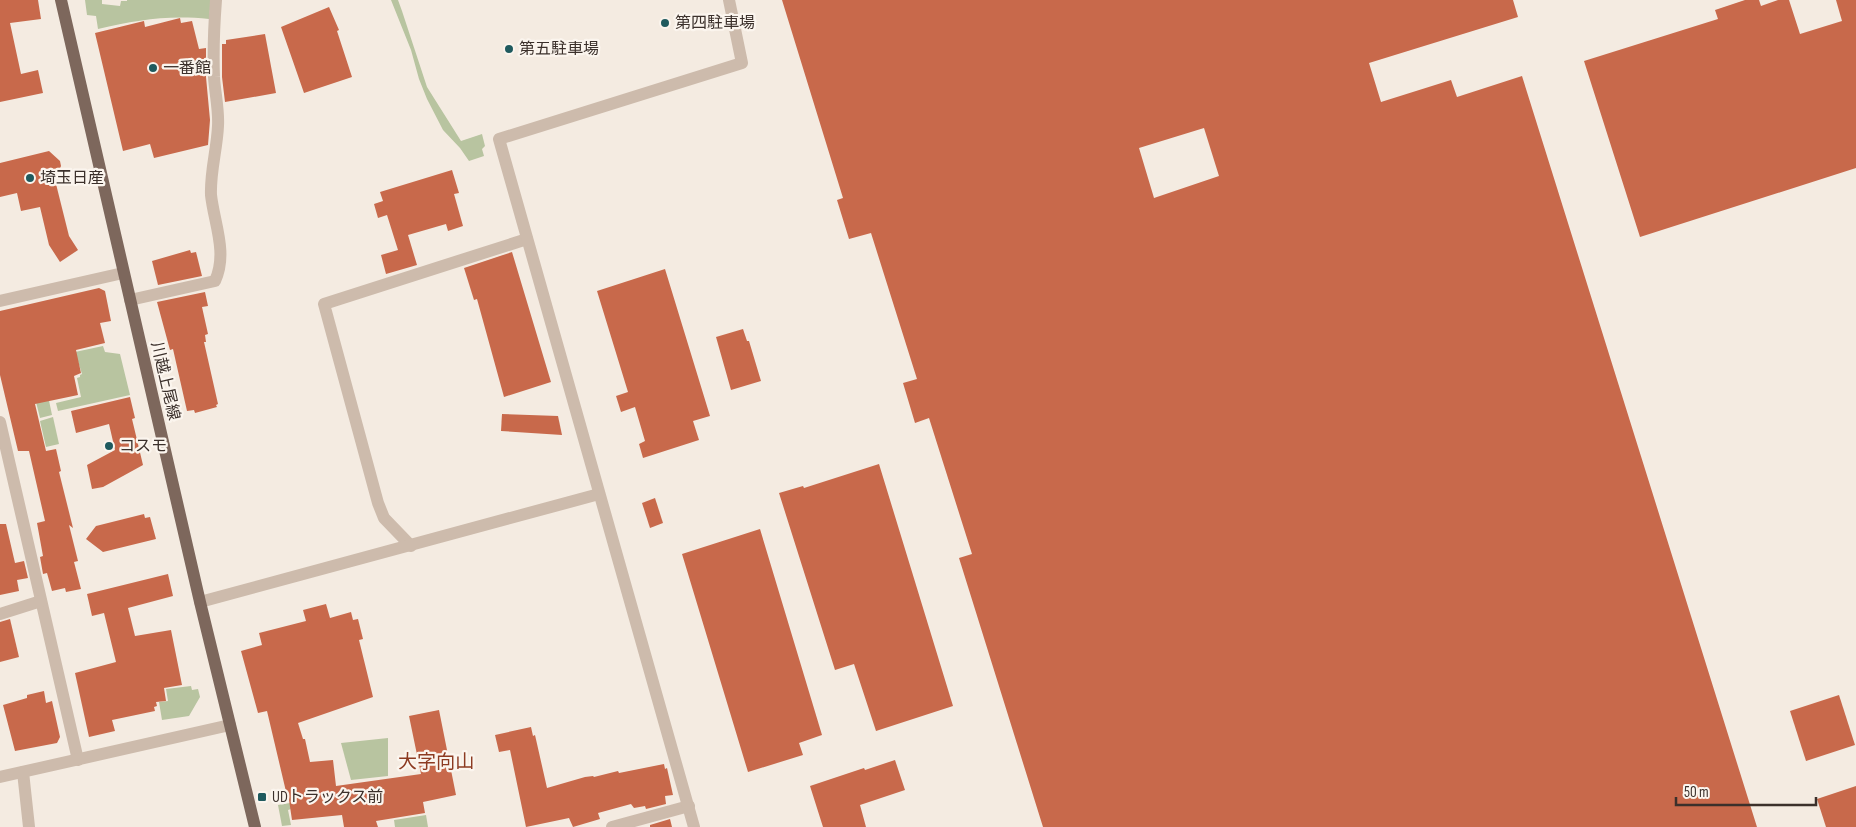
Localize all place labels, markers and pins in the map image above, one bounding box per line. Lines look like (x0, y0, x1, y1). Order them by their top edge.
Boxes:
place label: 第四駐車場 (675, 14, 755, 33)
marker: 第四駐車場 (659, 17, 671, 29)
place label: 第五駐車場 (519, 40, 599, 59)
marker: 第五駐車場 (503, 43, 515, 55)
place label: 一番館 (163, 59, 211, 78)
marker: 一番館 (147, 62, 159, 74)
place label: 埼玉日産 (40, 169, 104, 188)
marker: 埼玉日産 (24, 172, 36, 184)
place label: コスモ (119, 437, 167, 456)
marker: コスモ (103, 440, 115, 452)
place label: UDトラックス前 (272, 788, 383, 807)
marker: UDトラックス前 (256, 791, 268, 803)

